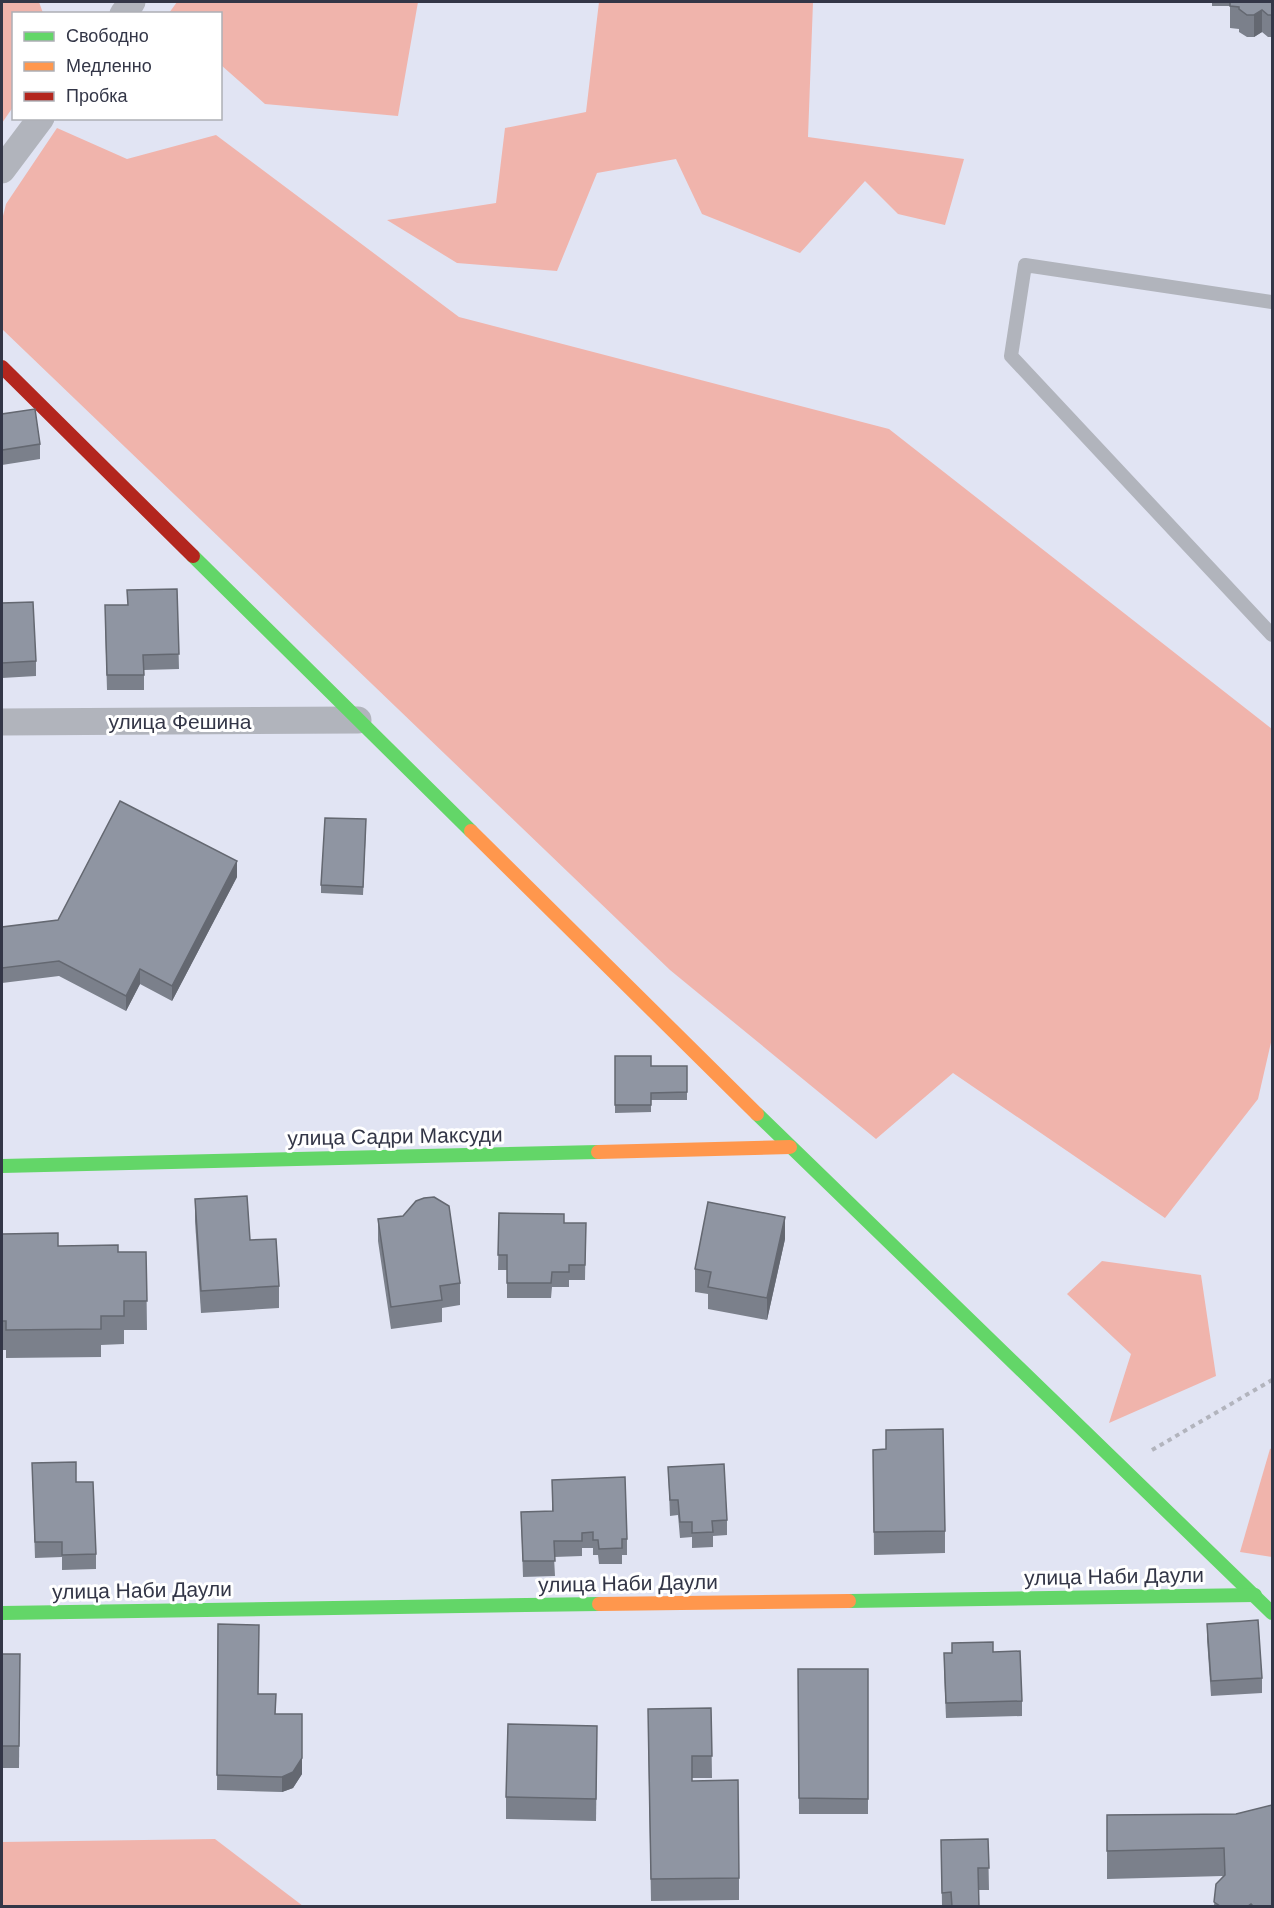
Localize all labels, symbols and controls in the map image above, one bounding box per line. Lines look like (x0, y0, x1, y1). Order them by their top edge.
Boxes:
legend (12, 12, 222, 120)
text: Свободно (66, 26, 149, 46)
text: Медленно (66, 56, 152, 76)
text: Пробка (66, 86, 129, 106)
street label: улица Фешина (108, 710, 252, 733)
street label: улица Садри Максуди (287, 1123, 503, 1149)
street label: улица Наби Даули (1024, 1563, 1204, 1589)
street label: улица Наби Даули (538, 1570, 718, 1596)
street label: улица Наби Даули (52, 1577, 232, 1603)

